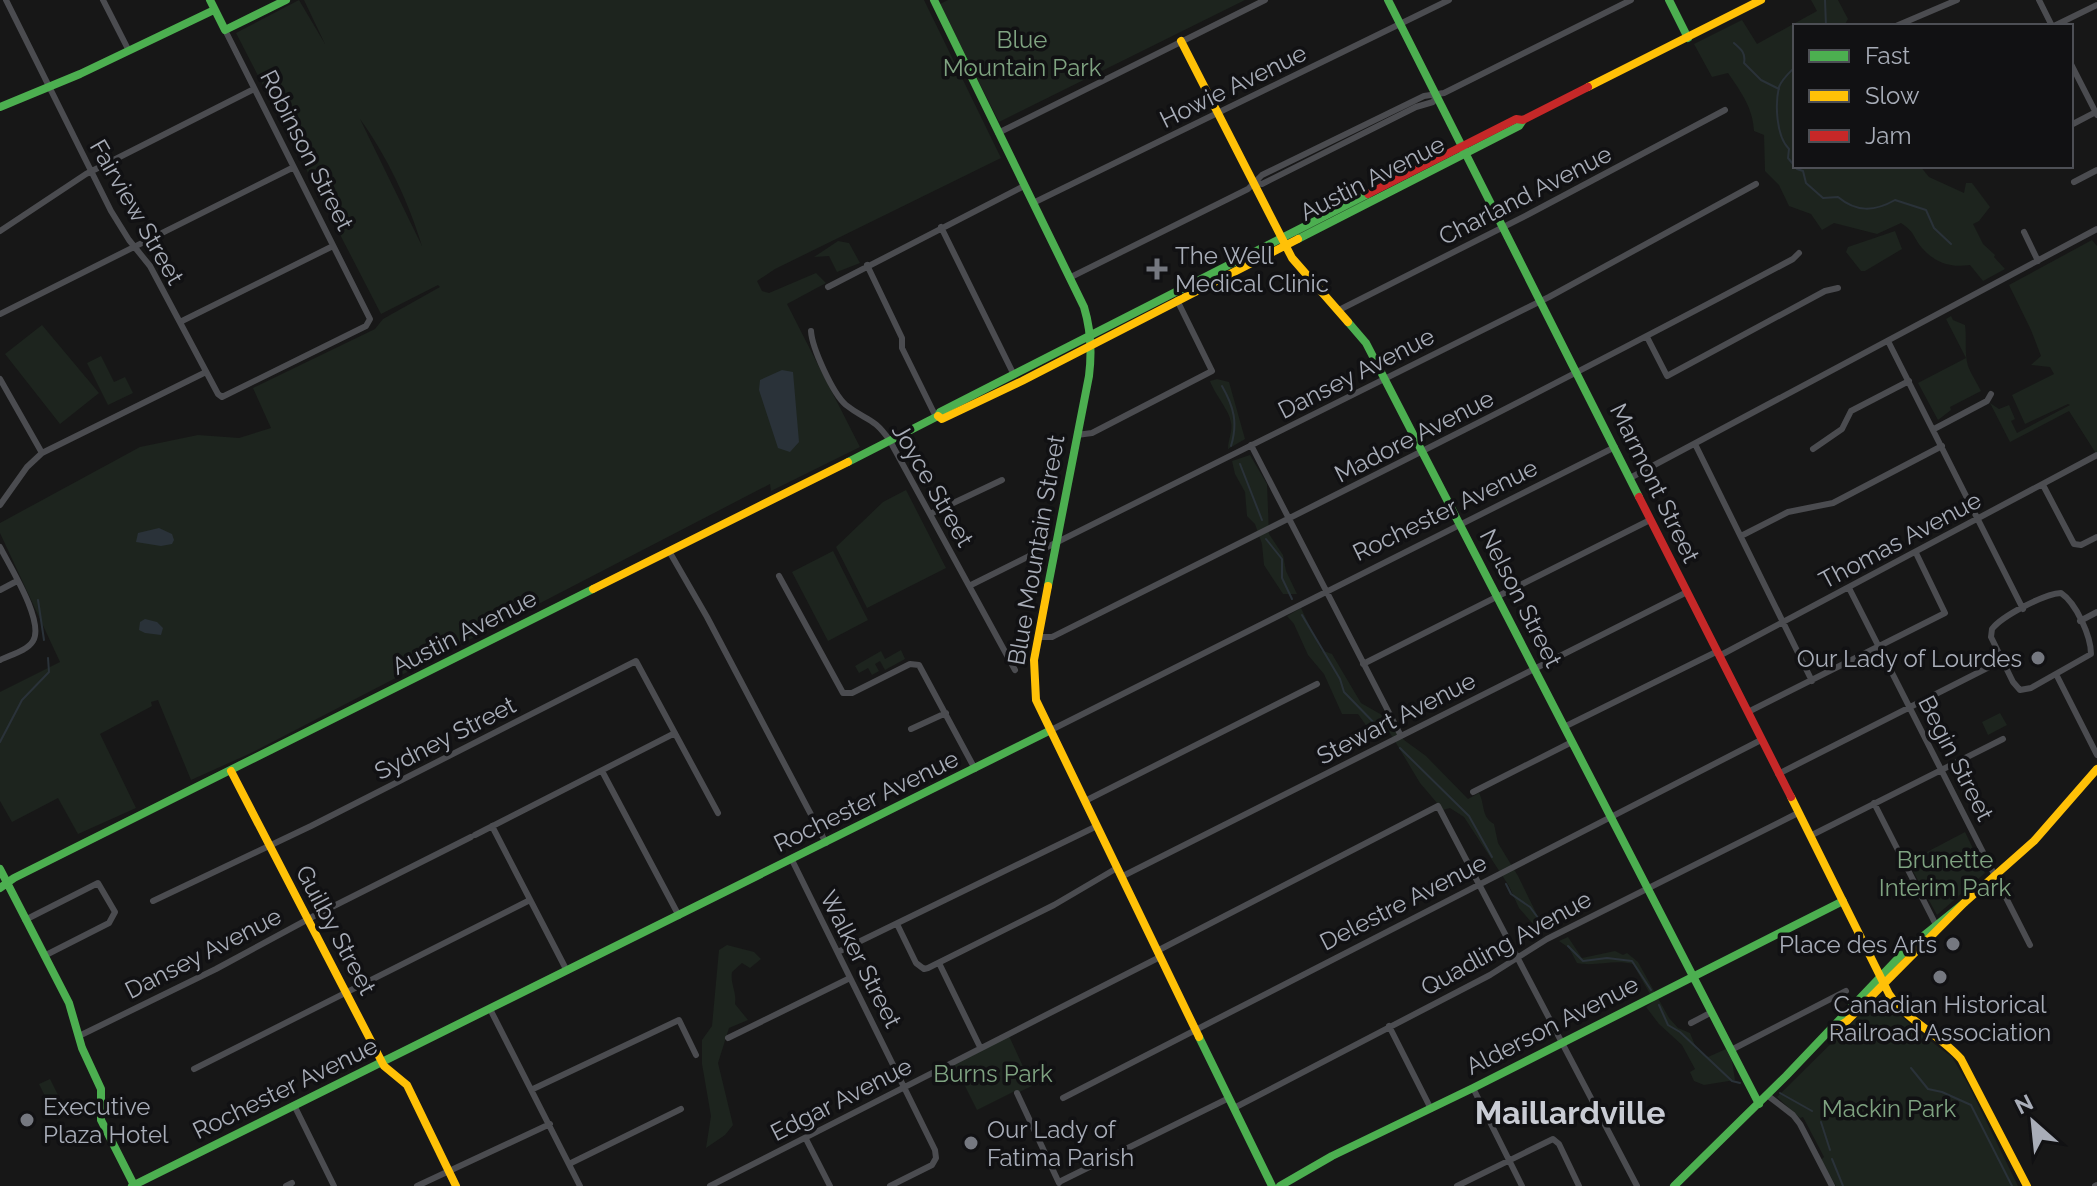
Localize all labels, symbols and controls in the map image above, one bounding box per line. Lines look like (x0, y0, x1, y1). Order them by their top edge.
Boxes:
legend (1793, 24, 2073, 168)
park label: Blue Mountain Park (943, 25, 1102, 82)
street label: Howie Avenue (1155, 38, 1311, 134)
text: Fast (1865, 41, 1910, 70)
street label: Robinson Street (254, 65, 360, 235)
text: Slow (1865, 81, 1920, 110)
text: Jam (1865, 121, 1911, 150)
street label: Austin Avenue (1295, 129, 1449, 227)
street label: Fairview Street (84, 134, 190, 290)
street label: Charland Avenue (1434, 139, 1616, 251)
place label: The Well Medical Clinic (1175, 241, 1329, 298)
marker: The Well Medical Clinic (1146, 258, 1168, 280)
street label: Dansey Avenue (1273, 321, 1439, 425)
street label: Madore Avenue (1329, 383, 1499, 489)
street label: Marmont Street (1604, 399, 1706, 567)
street label: Joyce Street (886, 418, 980, 552)
street label: Blue Mountain Street (1001, 433, 1071, 667)
street label: Rochester Avenue (1348, 453, 1542, 567)
street label: Thomas Avenue (1814, 485, 1986, 595)
street label: Nelson Street (1474, 524, 1568, 672)
street label: Austin Avenue (387, 583, 541, 681)
place label: Our Lady of Lourdes (1797, 644, 2022, 673)
marker: Our Lady of Lourdes (2029, 649, 2047, 667)
street label: Stewart Avenue (1312, 666, 1480, 770)
street label: Sydney Street (370, 690, 520, 786)
street label: Begin Street (1912, 690, 2000, 826)
street label: Rochester Avenue (769, 744, 963, 858)
park label: Brunette Interim Park (1879, 845, 2012, 902)
street label: Delestre Avenue (1315, 847, 1491, 957)
street label: Guilby Street (290, 860, 382, 1000)
street label: Quadling Avenue (1416, 884, 1596, 1002)
street label: Walker Street (814, 886, 908, 1032)
street label: Dansey Avenue (120, 901, 286, 1005)
place label: Place des Arts (1779, 930, 1937, 959)
marker: Place des Arts (1944, 935, 1962, 953)
marker: Canadian Historical Railroad Association (1931, 968, 1949, 986)
street label: Alderson Avenue (1461, 969, 1643, 1081)
place label: Canadian Historical Railroad Association (1829, 990, 2051, 1047)
street label: Rochester Avenue (188, 1031, 382, 1145)
street label: Edgar Avenue (766, 1051, 916, 1147)
park label: Burns Park (933, 1059, 1053, 1088)
north arrow (1993, 1082, 2073, 1162)
text: N (2011, 1089, 2037, 1120)
place label: Executive Plaza Hotel (43, 1092, 169, 1149)
district label: Maillardville (1475, 1094, 1665, 1131)
park label: Mackin Park (1822, 1094, 1956, 1123)
marker: Executive Plaza Hotel (18, 1111, 36, 1129)
place label: Our Lady of Fatima Parish (987, 1115, 1134, 1172)
marker: Our Lady of Fatima Parish (962, 1134, 980, 1152)

